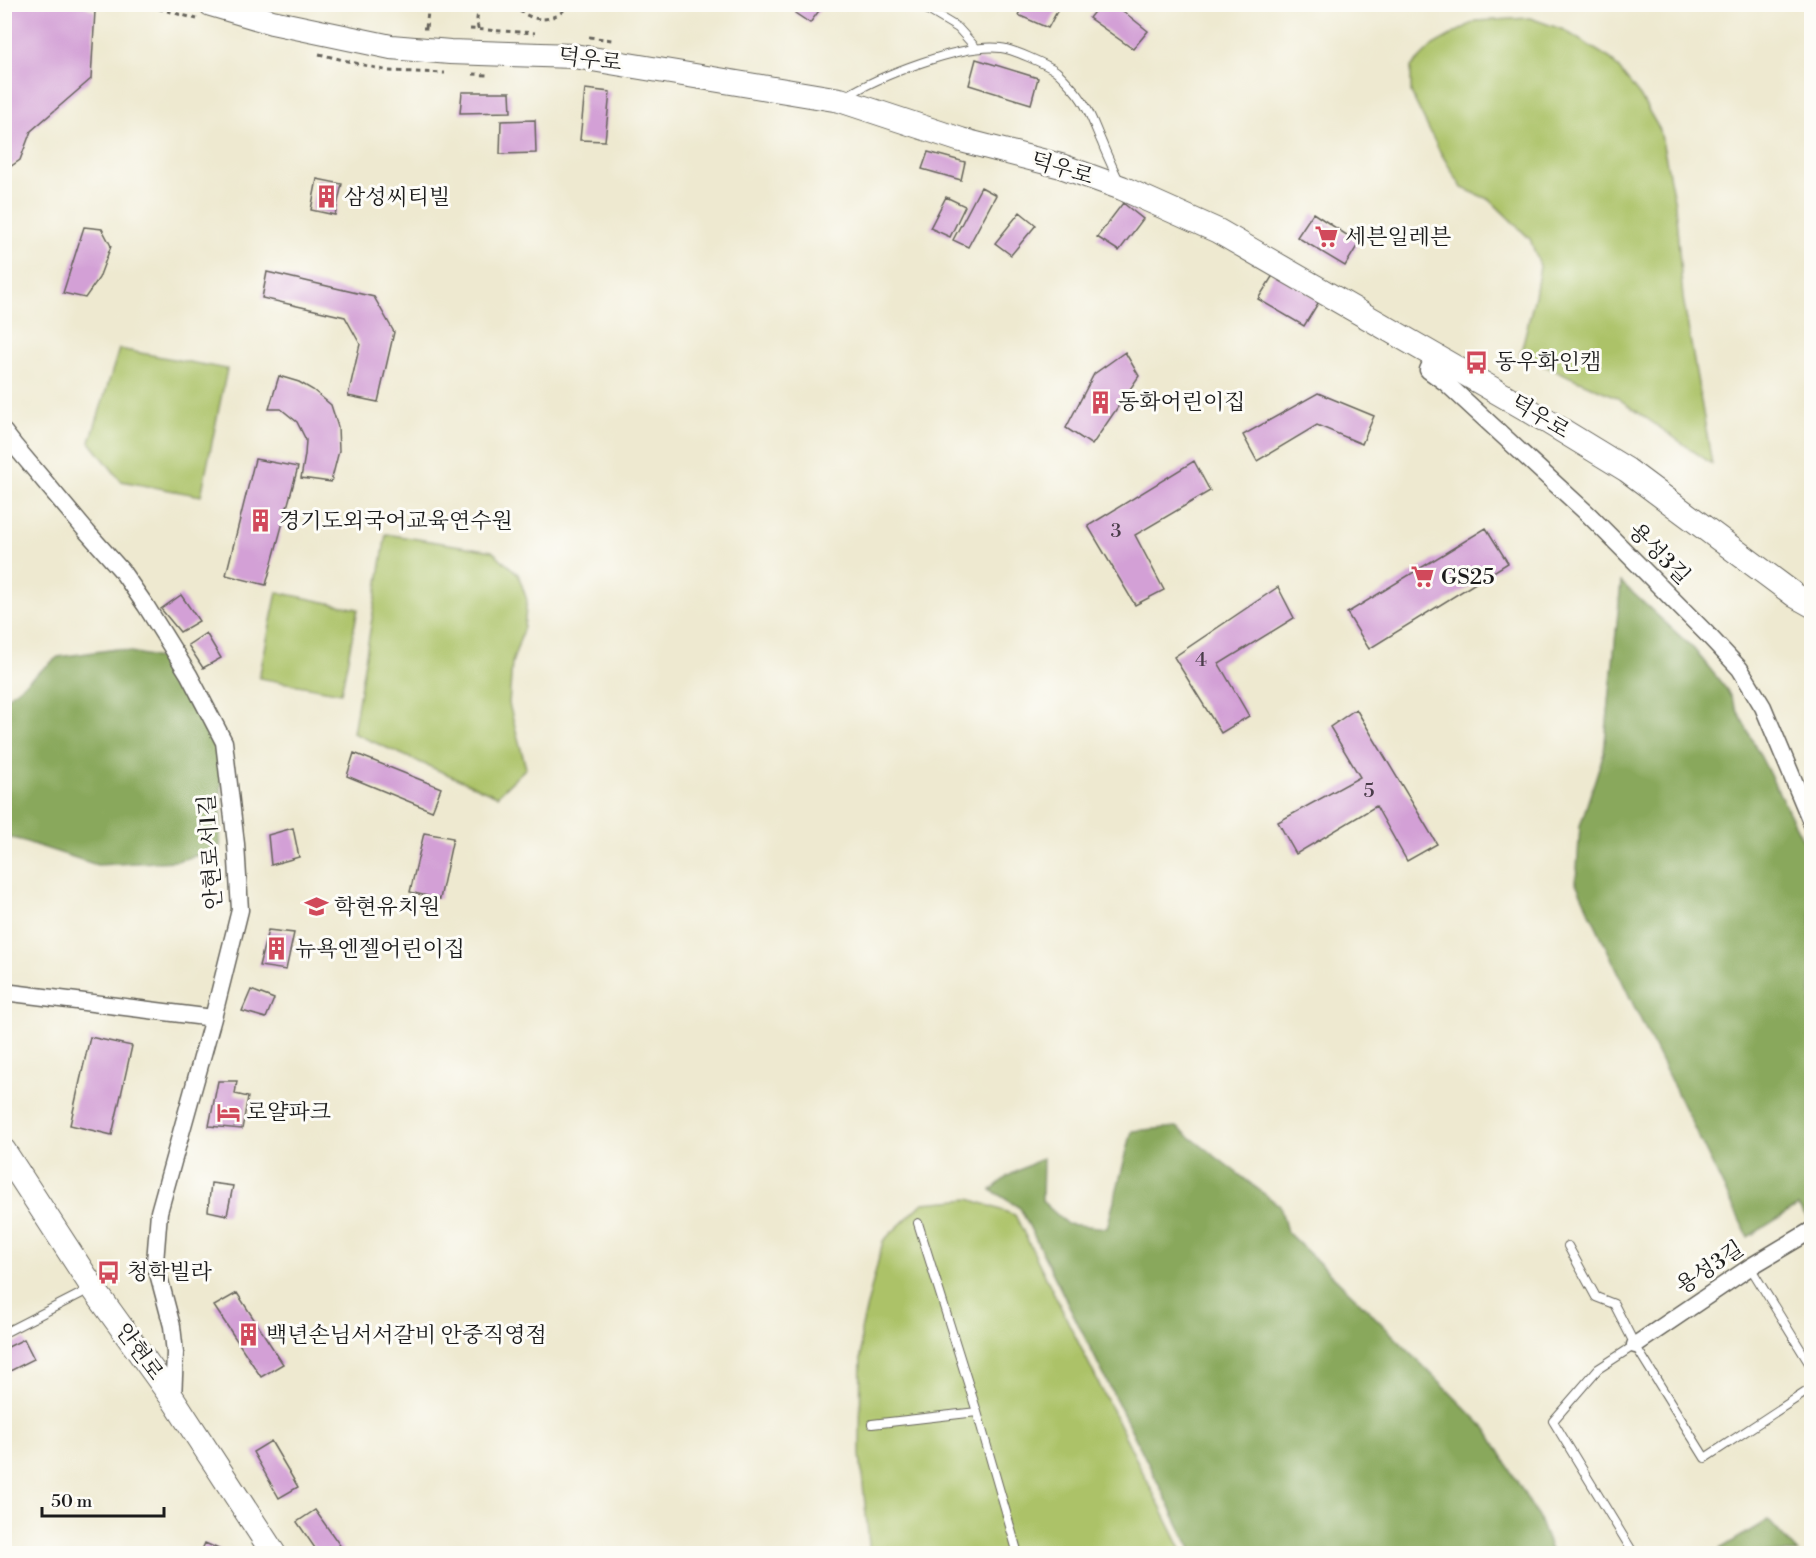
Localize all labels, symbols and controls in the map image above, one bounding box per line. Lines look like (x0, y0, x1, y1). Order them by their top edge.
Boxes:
street label: 덕우로 (557, 43, 623, 77)
street label: 덕우로 (1028, 147, 1096, 191)
building icon: 삼성씨티빌 (313, 184, 339, 210)
place label: 삼성씨티빌 (344, 184, 450, 211)
supermarket icon: 세븐일레븐 (1314, 224, 1340, 250)
place label: 세븐일레븐 (1345, 224, 1451, 251)
bus stop icon: 동우화인캠 (1464, 349, 1490, 375)
place label: 동우화인캠 (1495, 349, 1601, 376)
building icon: 동화어린이집 (1087, 389, 1113, 415)
place label: 동화어린이집 (1118, 389, 1246, 416)
street label: 덕우로 (1506, 389, 1574, 445)
building icon: 경기도외국어교육연수원 (248, 508, 274, 534)
place label: 경기도외국어교육연수원 (279, 508, 513, 535)
street label: 용성3길 (1623, 518, 1695, 590)
house number: 3 (1110, 519, 1122, 544)
supermarket icon: GS25 (1410, 564, 1436, 590)
place label: GS25 (1441, 564, 1495, 591)
house number: 4 (1195, 648, 1207, 673)
house number: 5 (1363, 779, 1375, 804)
street label: 안현로서1길 (193, 793, 229, 911)
school or university icon: 학현유치원 (303, 894, 329, 920)
place label: 학현유치원 (334, 894, 440, 921)
building icon: 뉴욕엔젤어린이집 (264, 936, 290, 962)
place label: 뉴욕엔젤어린이집 (295, 936, 465, 963)
hotel icon: 로얄파크 (215, 1099, 241, 1125)
place label: 로얄파크 (246, 1099, 331, 1126)
street label: 용성3길 (1671, 1236, 1749, 1300)
bus stop icon: 청학빌라 (96, 1259, 122, 1285)
place label: 청학빌라 (127, 1259, 213, 1286)
street label: 안현로 (109, 1318, 169, 1386)
building icon: 백년손님서서갈비 안중직영점 (235, 1322, 261, 1348)
place label: 백년손님서서갈비 안중직영점 (266, 1322, 547, 1349)
scale bar (42, 1480, 164, 1518)
text: 50 m (51, 1490, 93, 1513)

